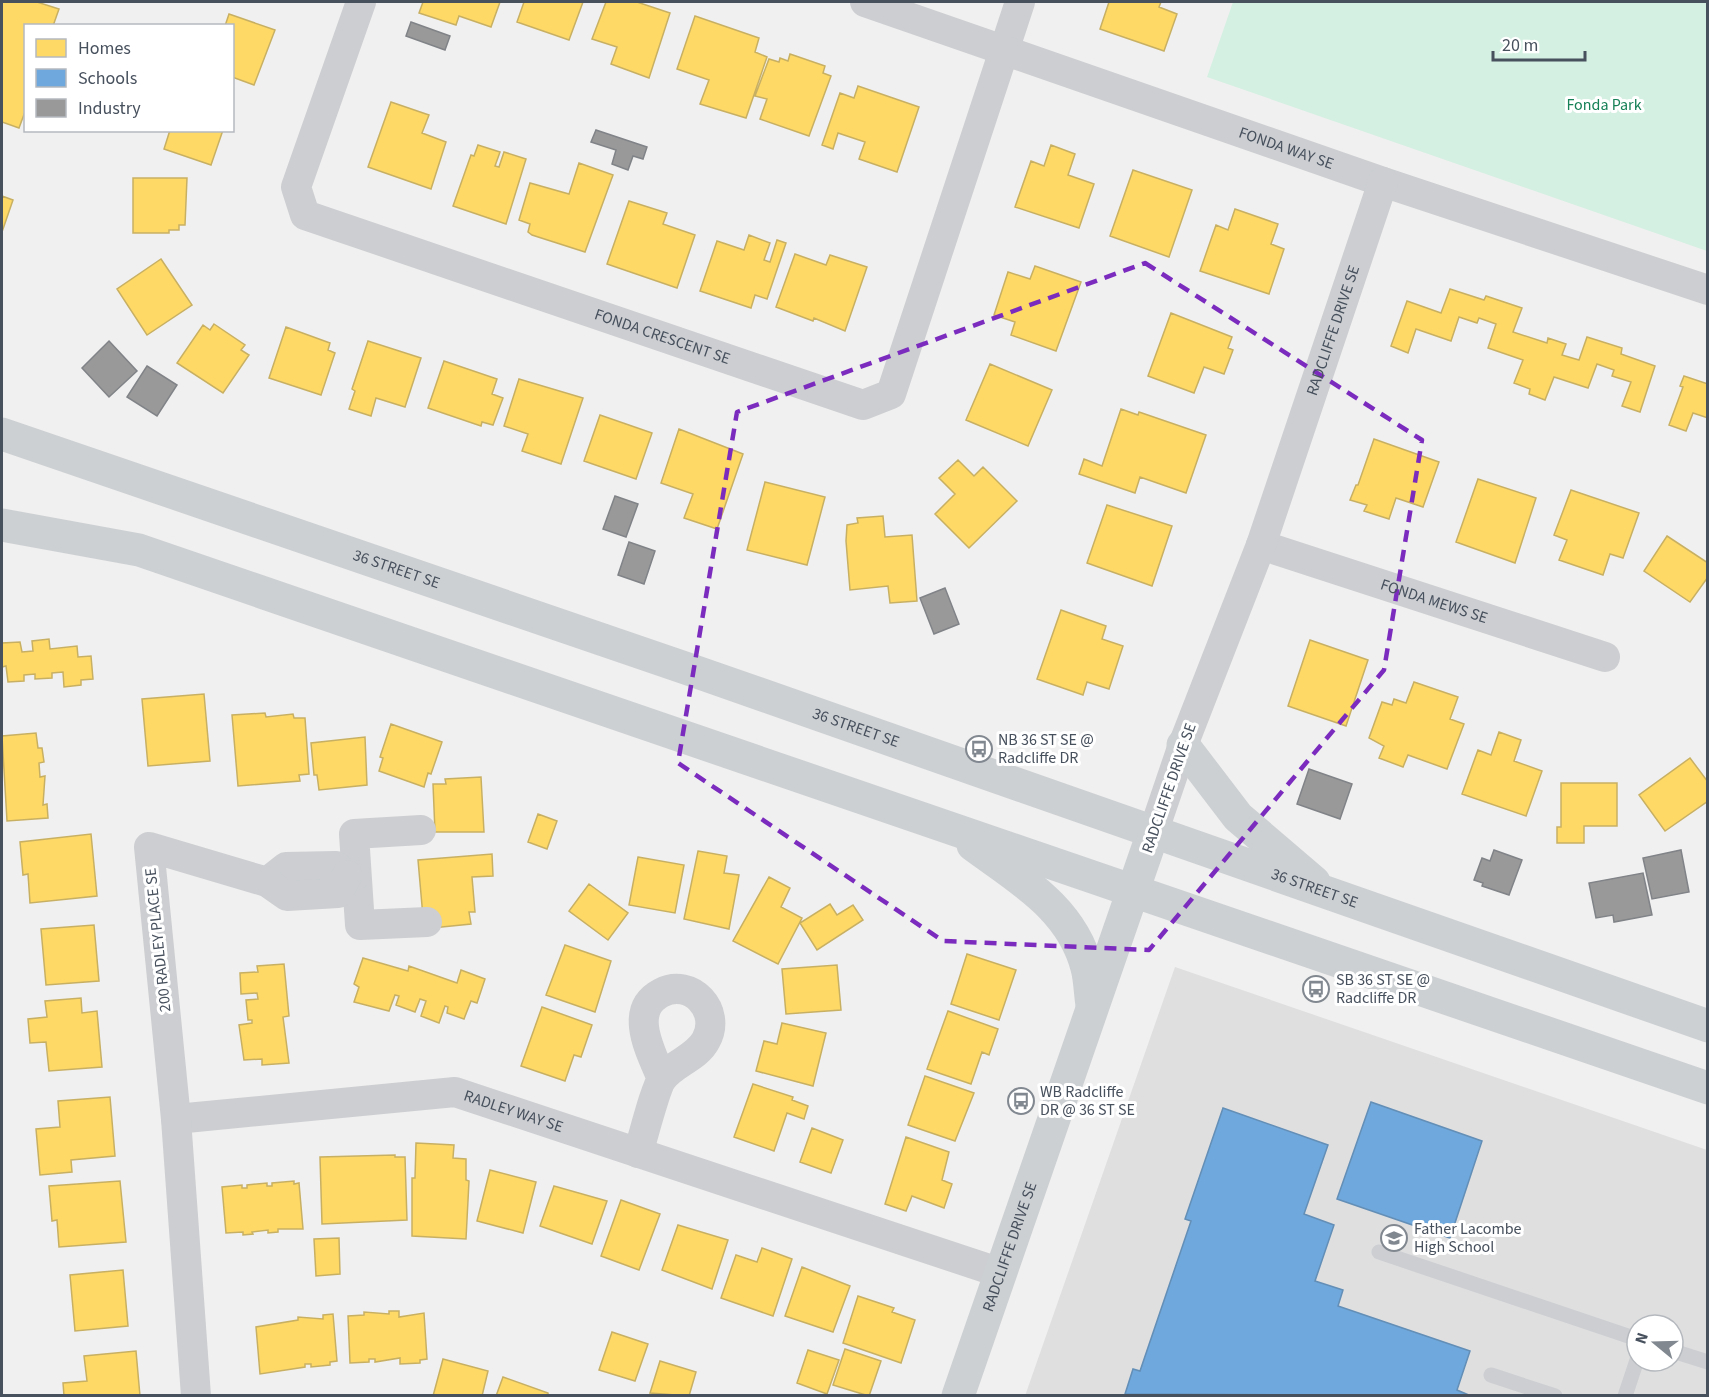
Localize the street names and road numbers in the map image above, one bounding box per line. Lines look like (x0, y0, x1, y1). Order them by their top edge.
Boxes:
street label: FONDA WAY SE (1236, 122, 1337, 175)
street label: RADCLIFFE DRIVE SE (1301, 262, 1365, 399)
street label: FONDA CRESCENT SE (591, 303, 733, 370)
street label: 36 STREET SE (350, 544, 443, 594)
street label: FONDA MEWS SE (1378, 574, 1491, 629)
street label: 36 STREET SE (809, 702, 902, 753)
street label: RADCLIFFE DRIVE SE (1136, 720, 1202, 856)
street label: 36 STREET SE (1268, 863, 1361, 914)
street label: 200 RADLEY PLACE SE (139, 867, 177, 1013)
street label: RADLEY WAY SE (461, 1085, 566, 1138)
street label: RADCLIFFE DRIVE SE (977, 1179, 1042, 1315)

